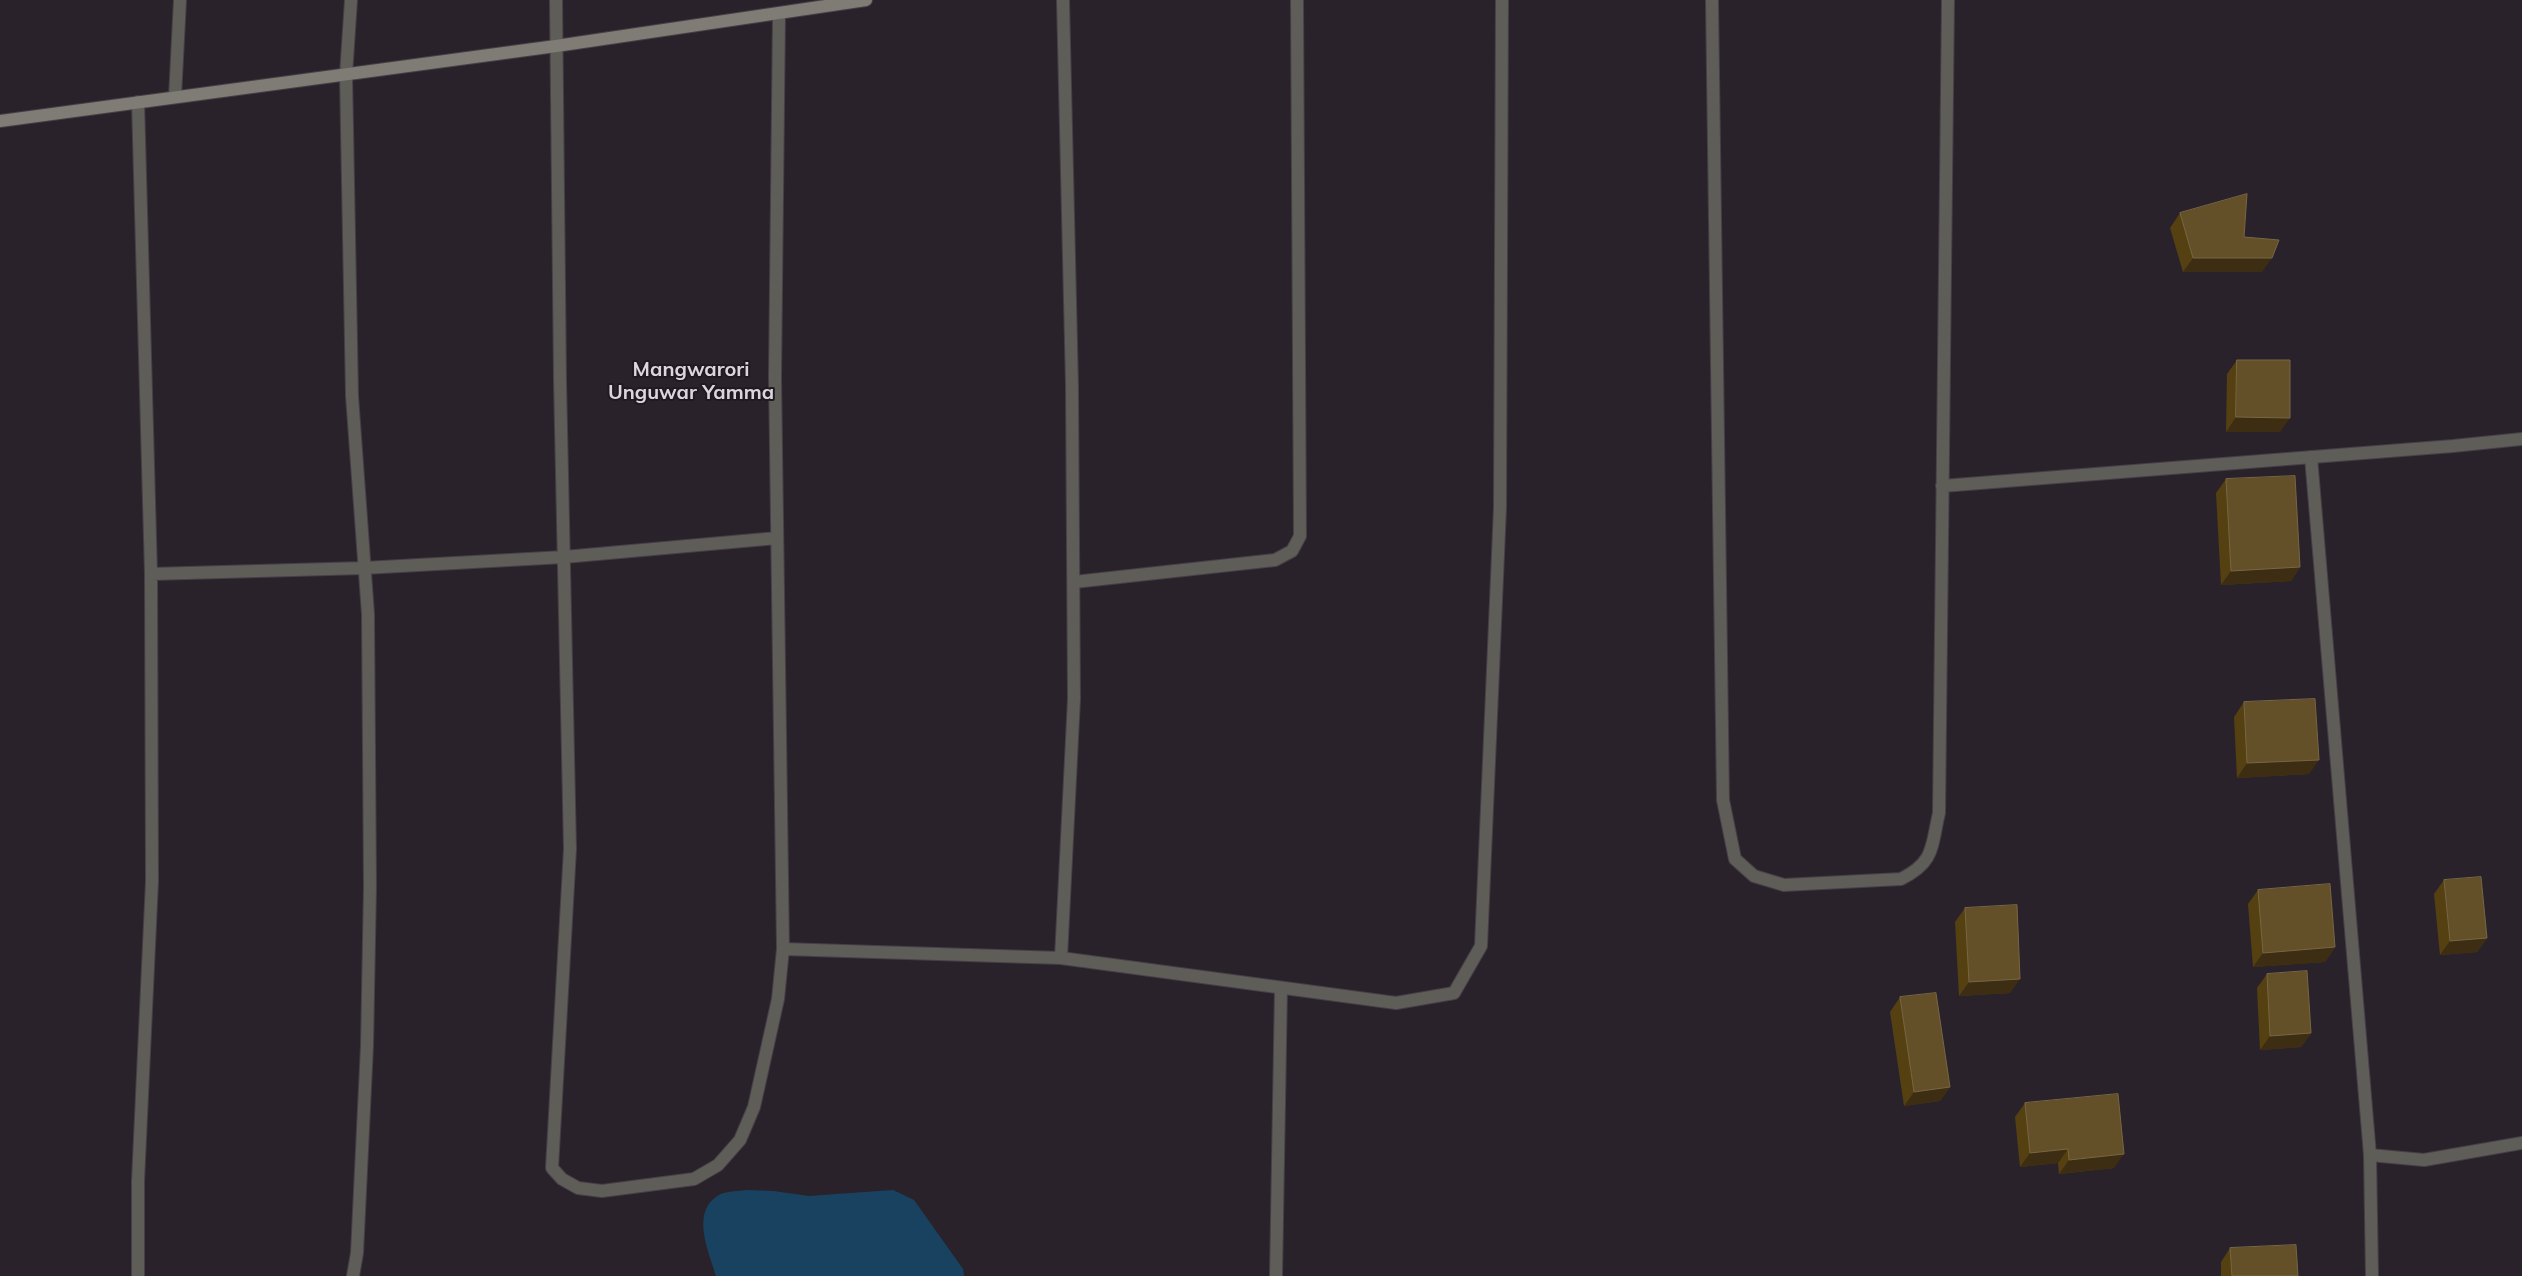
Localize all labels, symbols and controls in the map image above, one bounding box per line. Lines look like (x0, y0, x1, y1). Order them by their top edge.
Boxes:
district label: Mangwarori Unguwar Yamma (608, 358, 774, 405)

